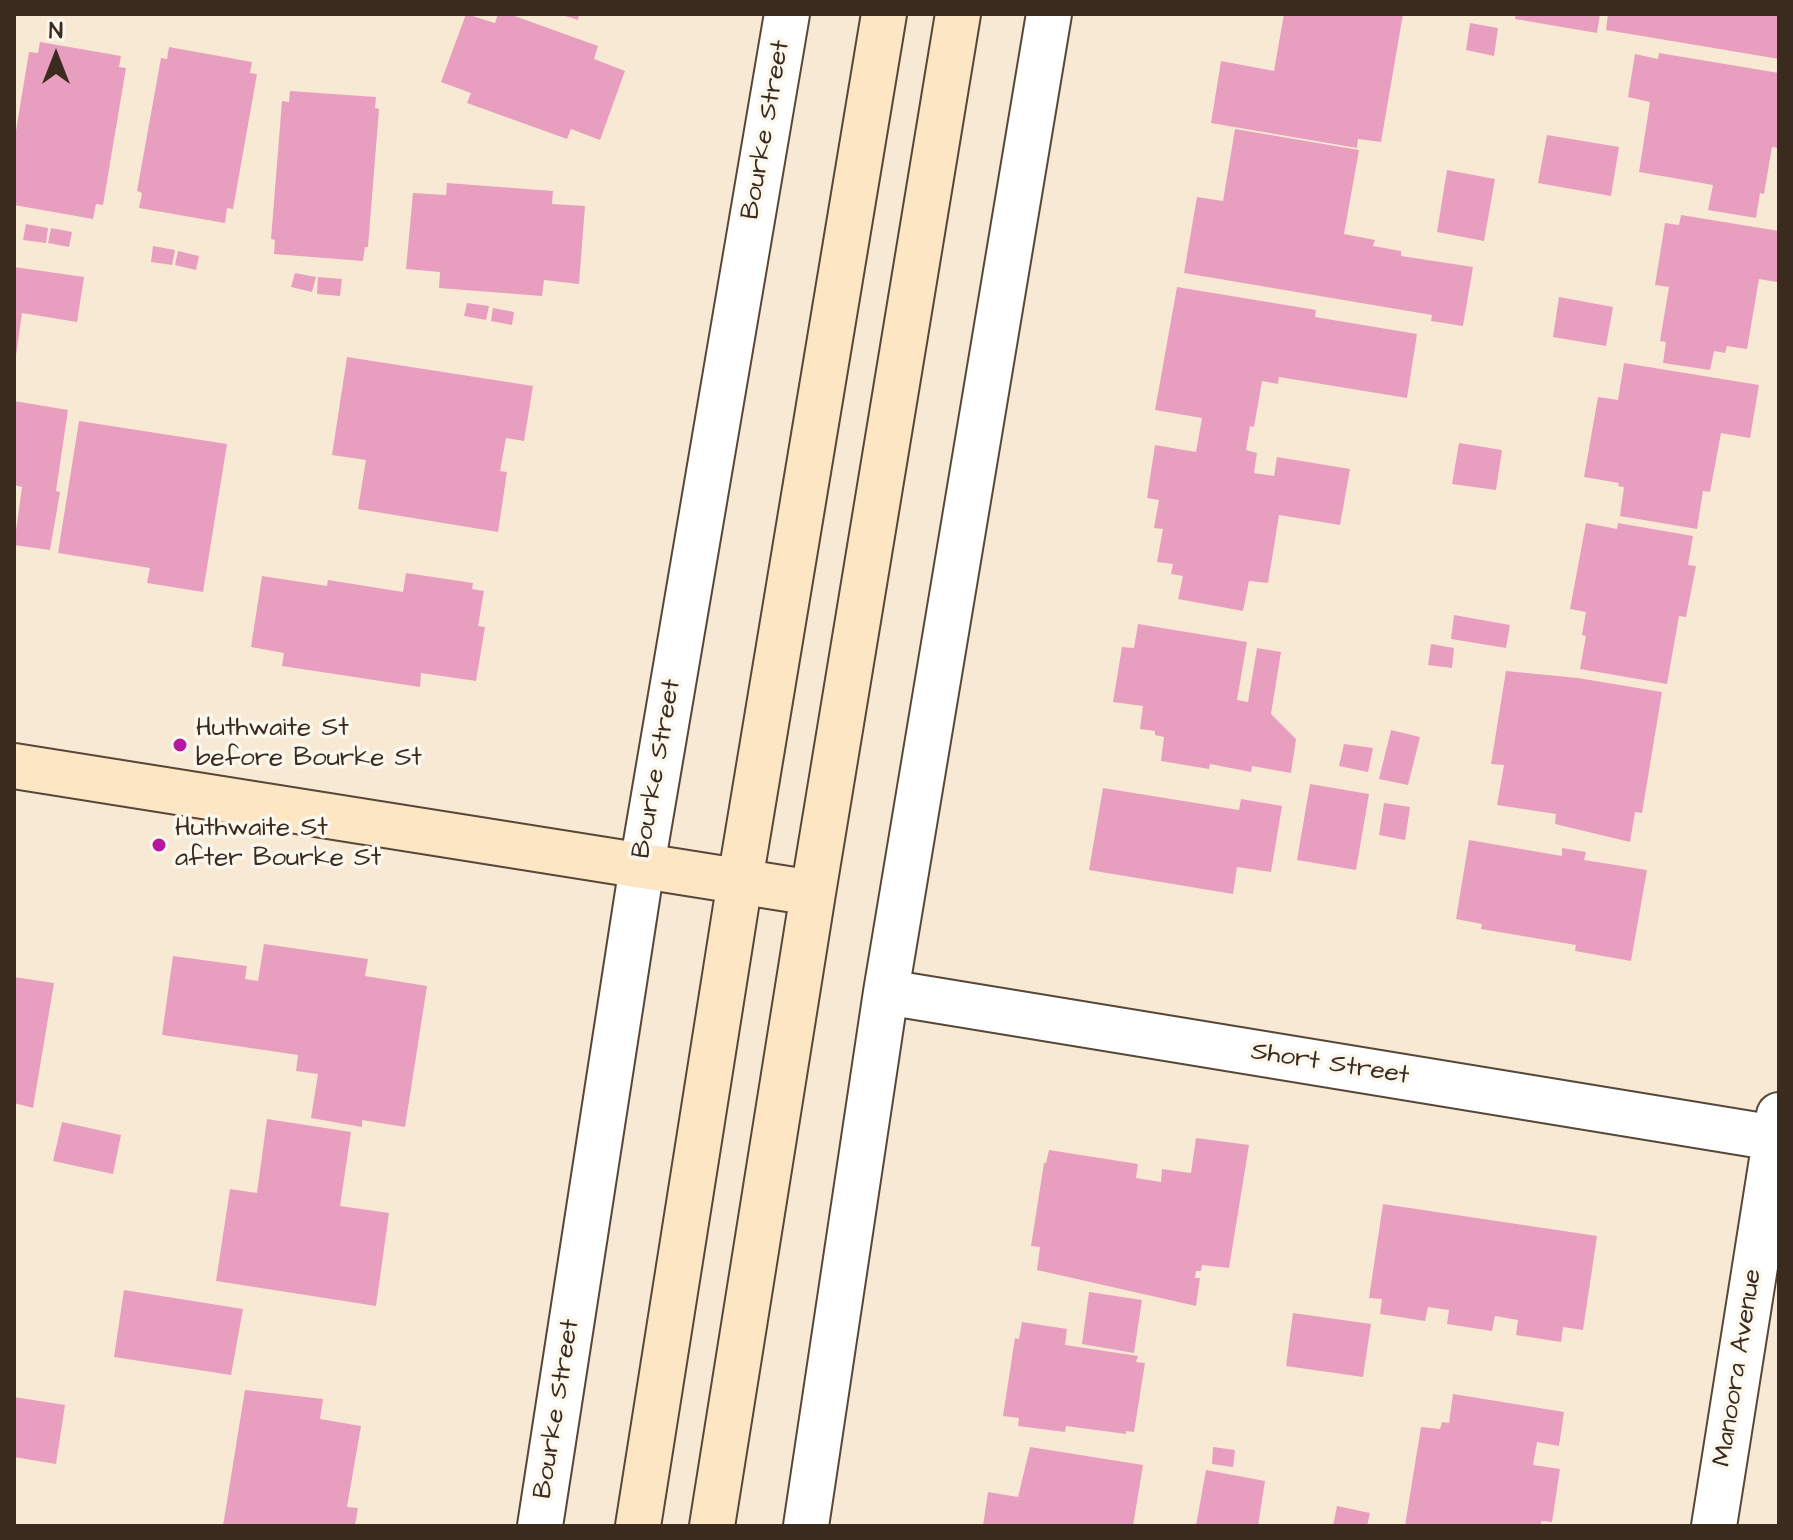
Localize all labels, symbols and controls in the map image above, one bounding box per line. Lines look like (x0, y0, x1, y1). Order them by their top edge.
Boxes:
north arrow (16, 16, 96, 96)
text: N (49, 16, 63, 47)
street label: Bourke Street (736, 38, 798, 222)
street label: Bourke Street (627, 677, 689, 861)
place label: Huthwaite St before Bourke St (196, 714, 422, 776)
marker: Huthwaite St before Bourke St (171, 736, 189, 754)
place label: Huthwaite St after Bourke St (175, 814, 381, 876)
marker: Huthwaite St after Bourke St (150, 836, 168, 854)
street label: Short Street (1249, 1037, 1411, 1093)
street label: Manoora Avenue (1708, 1267, 1770, 1469)
street label: Bourke Street (528, 1317, 588, 1501)

